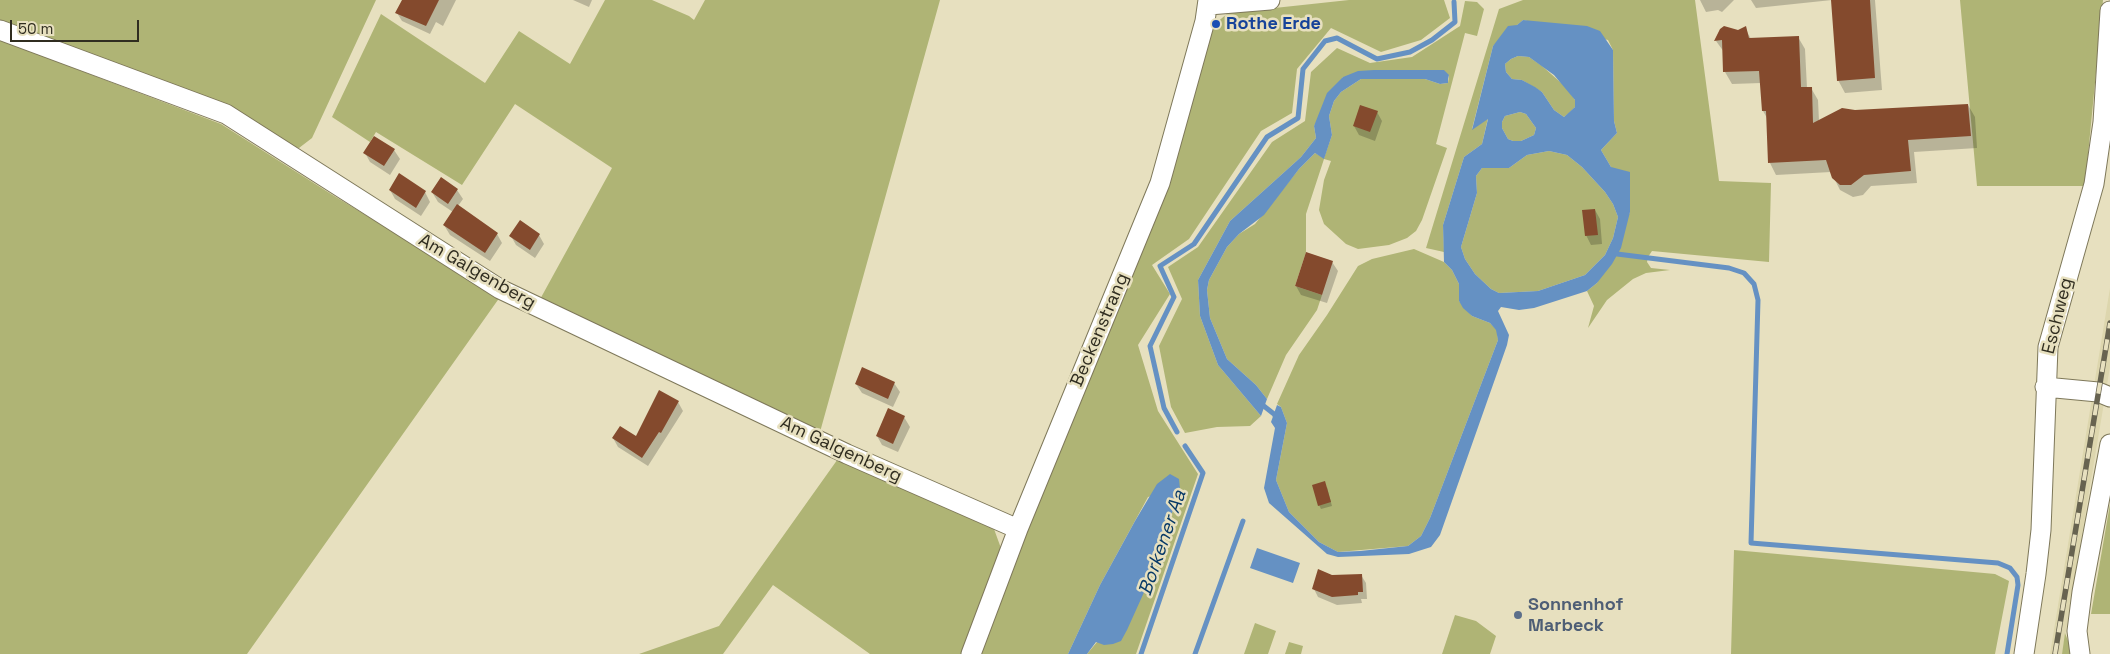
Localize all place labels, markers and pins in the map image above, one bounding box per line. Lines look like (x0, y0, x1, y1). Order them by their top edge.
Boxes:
place label: Rothe Erde (1226, 13, 1321, 35)
marker: Rothe Erde (1210, 18, 1222, 30)
place label: Sonnenhof Marbeck (1528, 594, 1623, 636)
marker: Sonnenhof Marbeck (1512, 609, 1524, 621)

